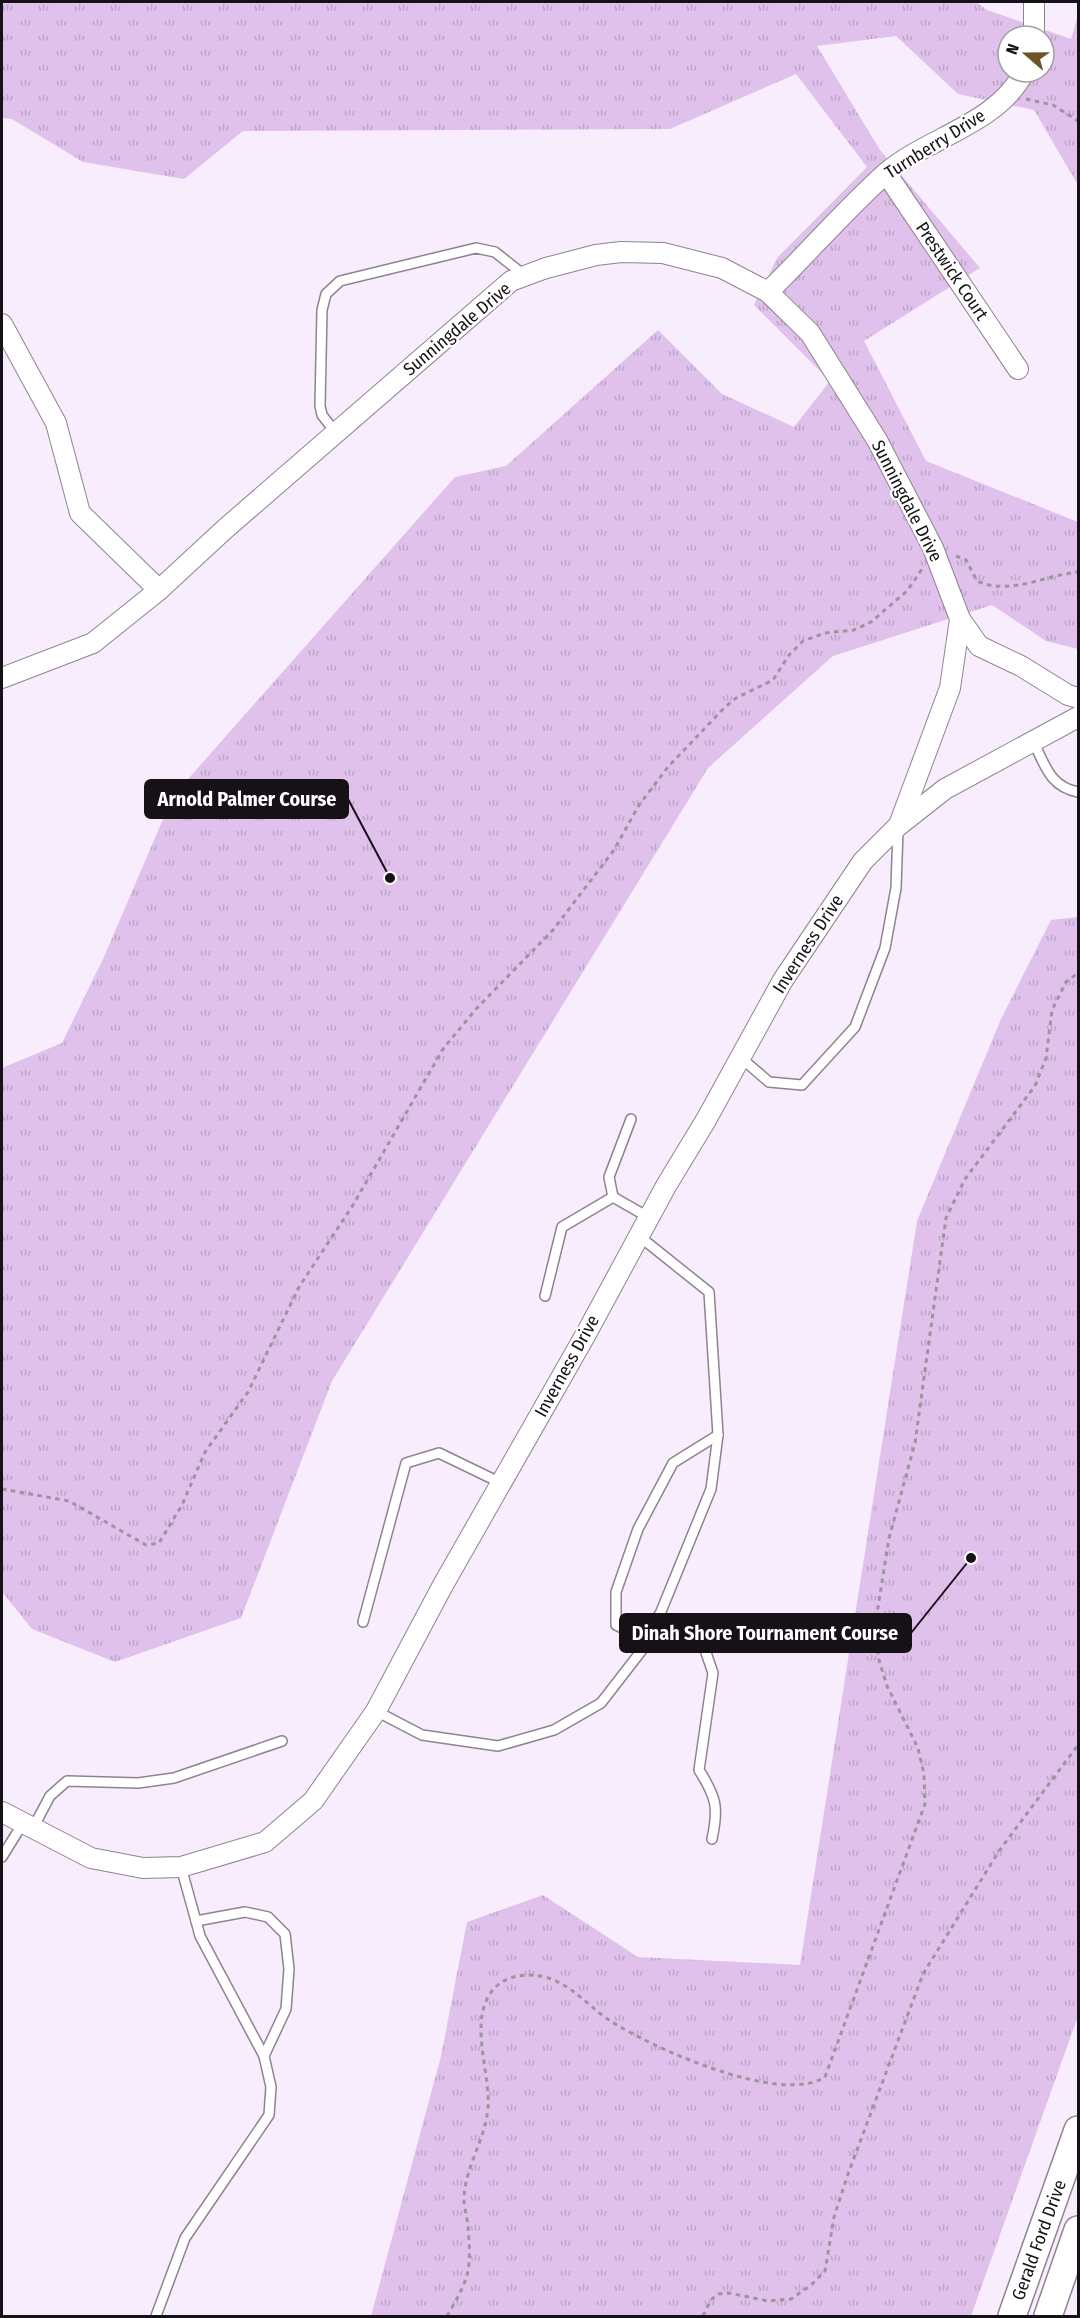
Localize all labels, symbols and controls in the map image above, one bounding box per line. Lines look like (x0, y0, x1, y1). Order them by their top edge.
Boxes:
north arrow (996, 24, 1056, 84)
text: N (1002, 41, 1023, 57)
street label: Turnberry Drive (881, 104, 989, 184)
street label: Prestwick Court (911, 218, 993, 324)
street label: Sunningdale Drive (399, 278, 515, 380)
street label: Sunningdale Drive (867, 436, 947, 566)
callout: Arnold Palmer Course (145, 780, 348, 818)
text: Arnold Palmer Course (157, 787, 336, 811)
street label: Inverness Drive (768, 890, 848, 997)
street label: Inverness Drive (530, 1311, 604, 1421)
callout: Dinah Shore Tournament Course (620, 1614, 911, 1652)
text: Dinah Shore Tournament Course (632, 1621, 898, 1645)
street label: Gerald Ford Drive (1007, 2177, 1071, 2303)

